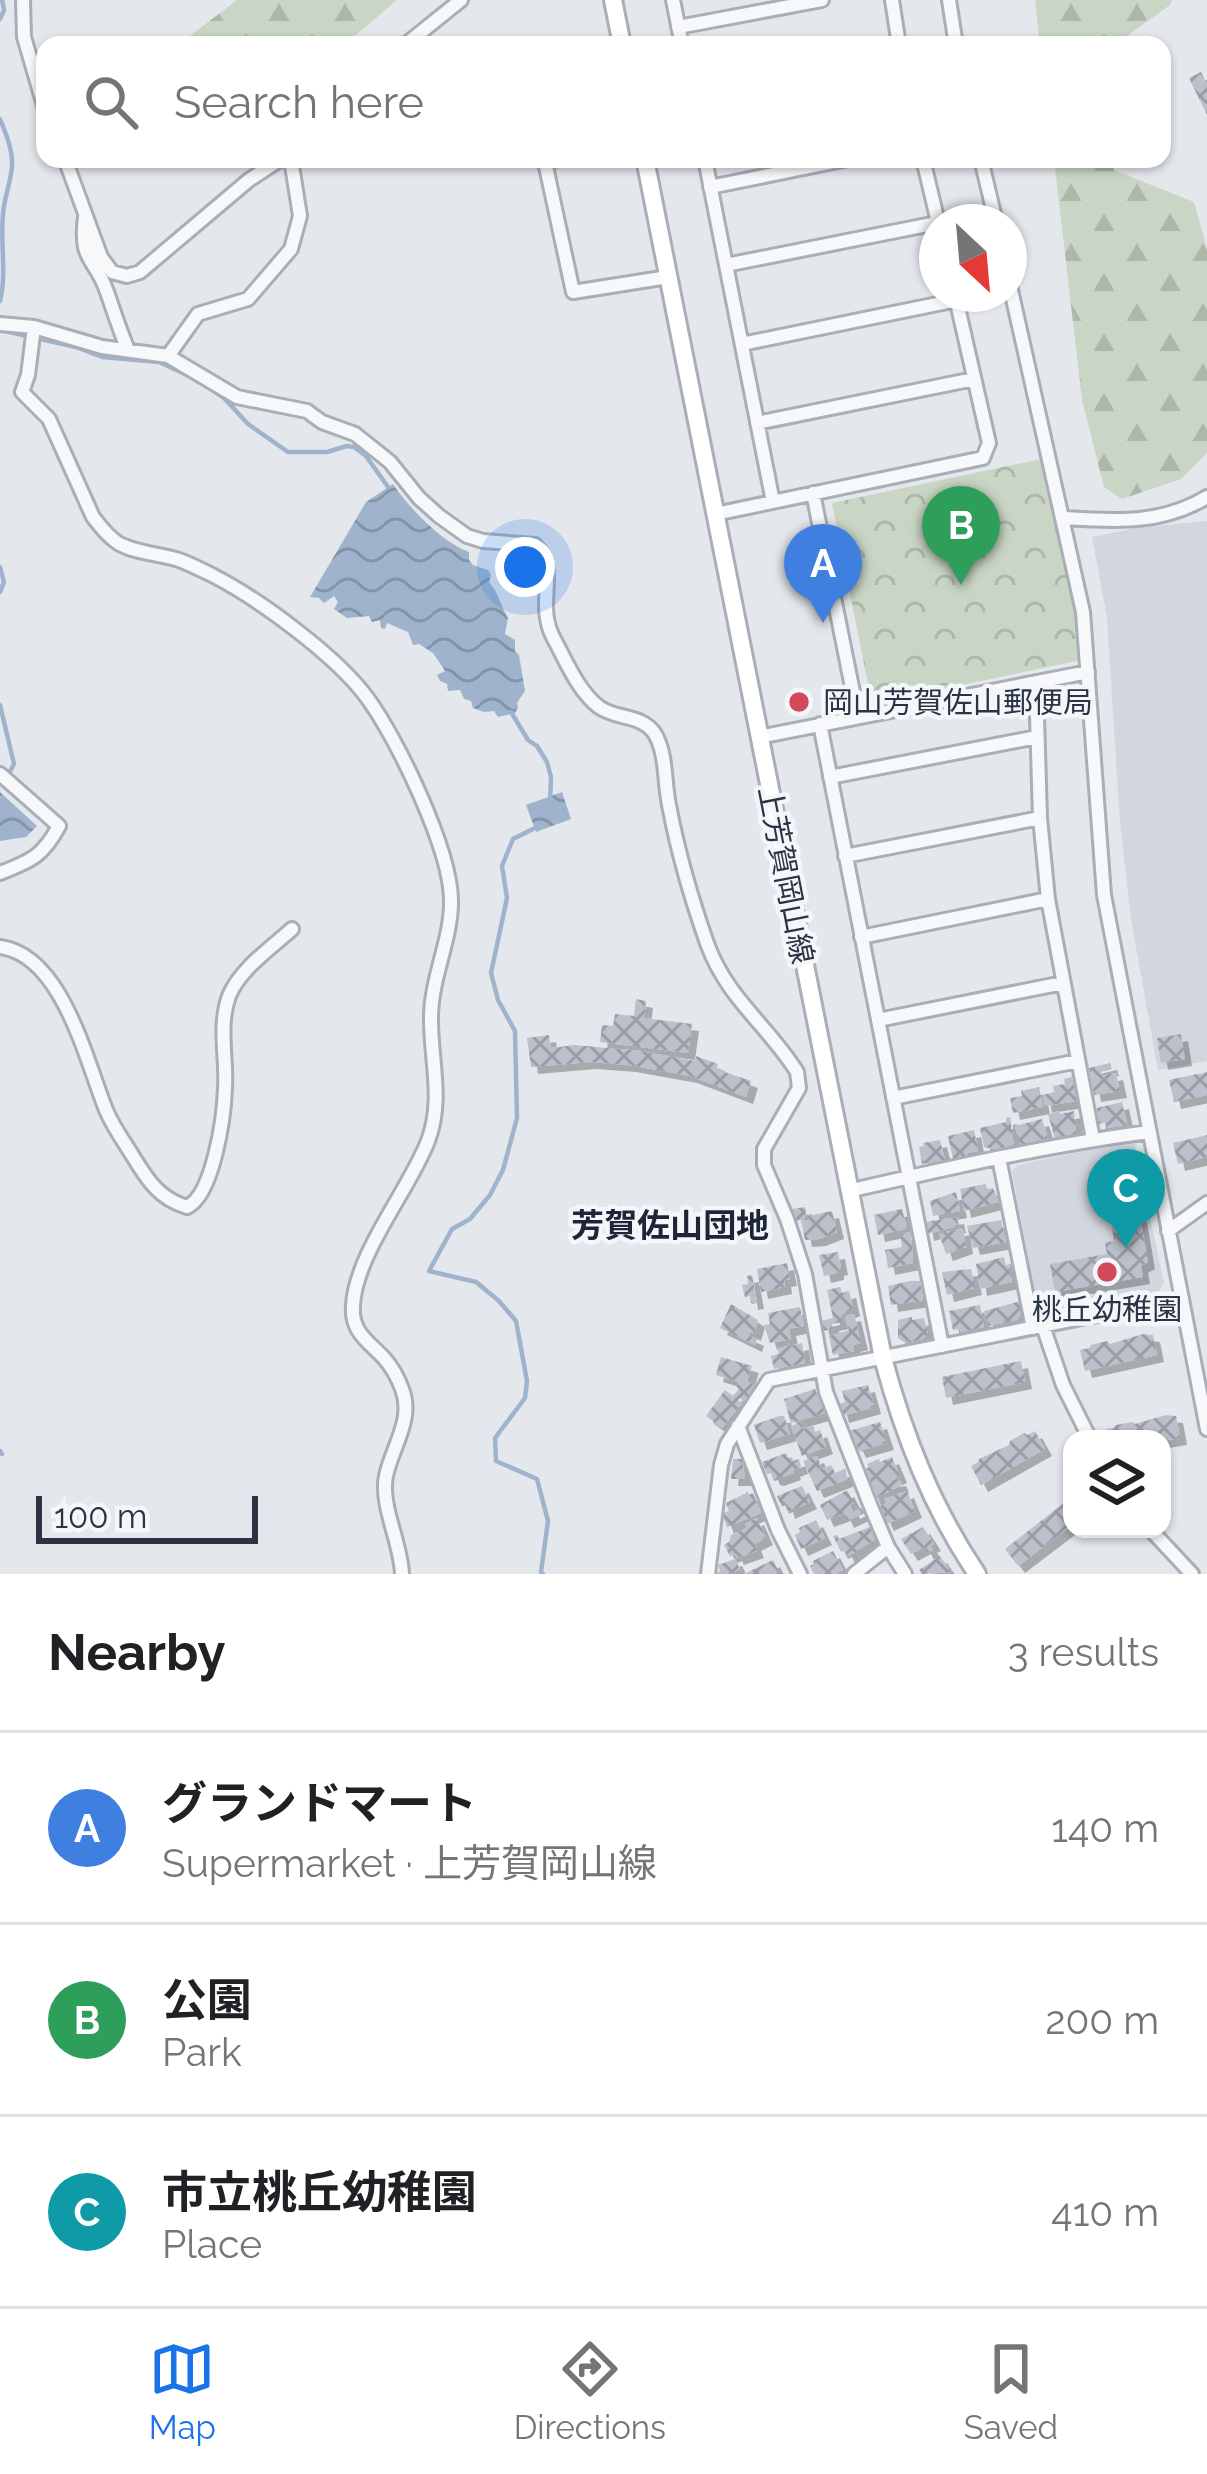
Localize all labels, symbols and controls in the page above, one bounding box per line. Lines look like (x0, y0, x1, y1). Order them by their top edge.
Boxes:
search box (36, 36, 1171, 168)
icon: search (78, 69, 144, 135)
text: Search here (174, 76, 424, 129)
north arrow (919, 204, 1027, 312)
pin: B (922, 486, 1000, 585)
pin: A (784, 524, 862, 623)
your location (495, 537, 555, 597)
place label: 岡山芳賀佐山郵便局 (823, 685, 1093, 720)
marker: 岡山芳賀佐山郵便局 (786, 689, 812, 715)
street label: 上芳賀岡山線 (752, 783, 820, 967)
pin: C (1087, 1149, 1165, 1248)
district label: 芳賀佐山団地 (571, 1206, 769, 1245)
marker: 桃丘幼稚園 (1094, 1259, 1120, 1285)
place label: 桃丘幼稚園 (1032, 1292, 1182, 1327)
map controls (1063, 1430, 1171, 1538)
button: layers (1063, 1430, 1171, 1538)
scale bar (36, 1490, 258, 1543)
text: 100 m (54, 1497, 147, 1536)
text: Nearby (48, 1622, 225, 1682)
text: 3 results (1008, 1629, 1159, 1675)
text: グランドマート (162, 1777, 477, 1830)
text: A (74, 1805, 100, 1851)
text: 140 m (1051, 1805, 1159, 1851)
text: Supermarket · 上芳賀岡山線 (162, 1840, 657, 1886)
text: 公園 (162, 1974, 252, 2027)
text: B (74, 1997, 100, 2043)
text: 200 m (1045, 1997, 1159, 2043)
text: Park (162, 2029, 242, 2075)
text: 市立桃丘幼稚園 (162, 2166, 477, 2219)
text: C (74, 2189, 100, 2235)
text: 410 m (1051, 2189, 1159, 2235)
text: Place (162, 2221, 262, 2267)
tab: Map (149, 2336, 216, 2447)
tab: Directions (514, 2336, 666, 2447)
tab: Saved (964, 2336, 1058, 2447)

